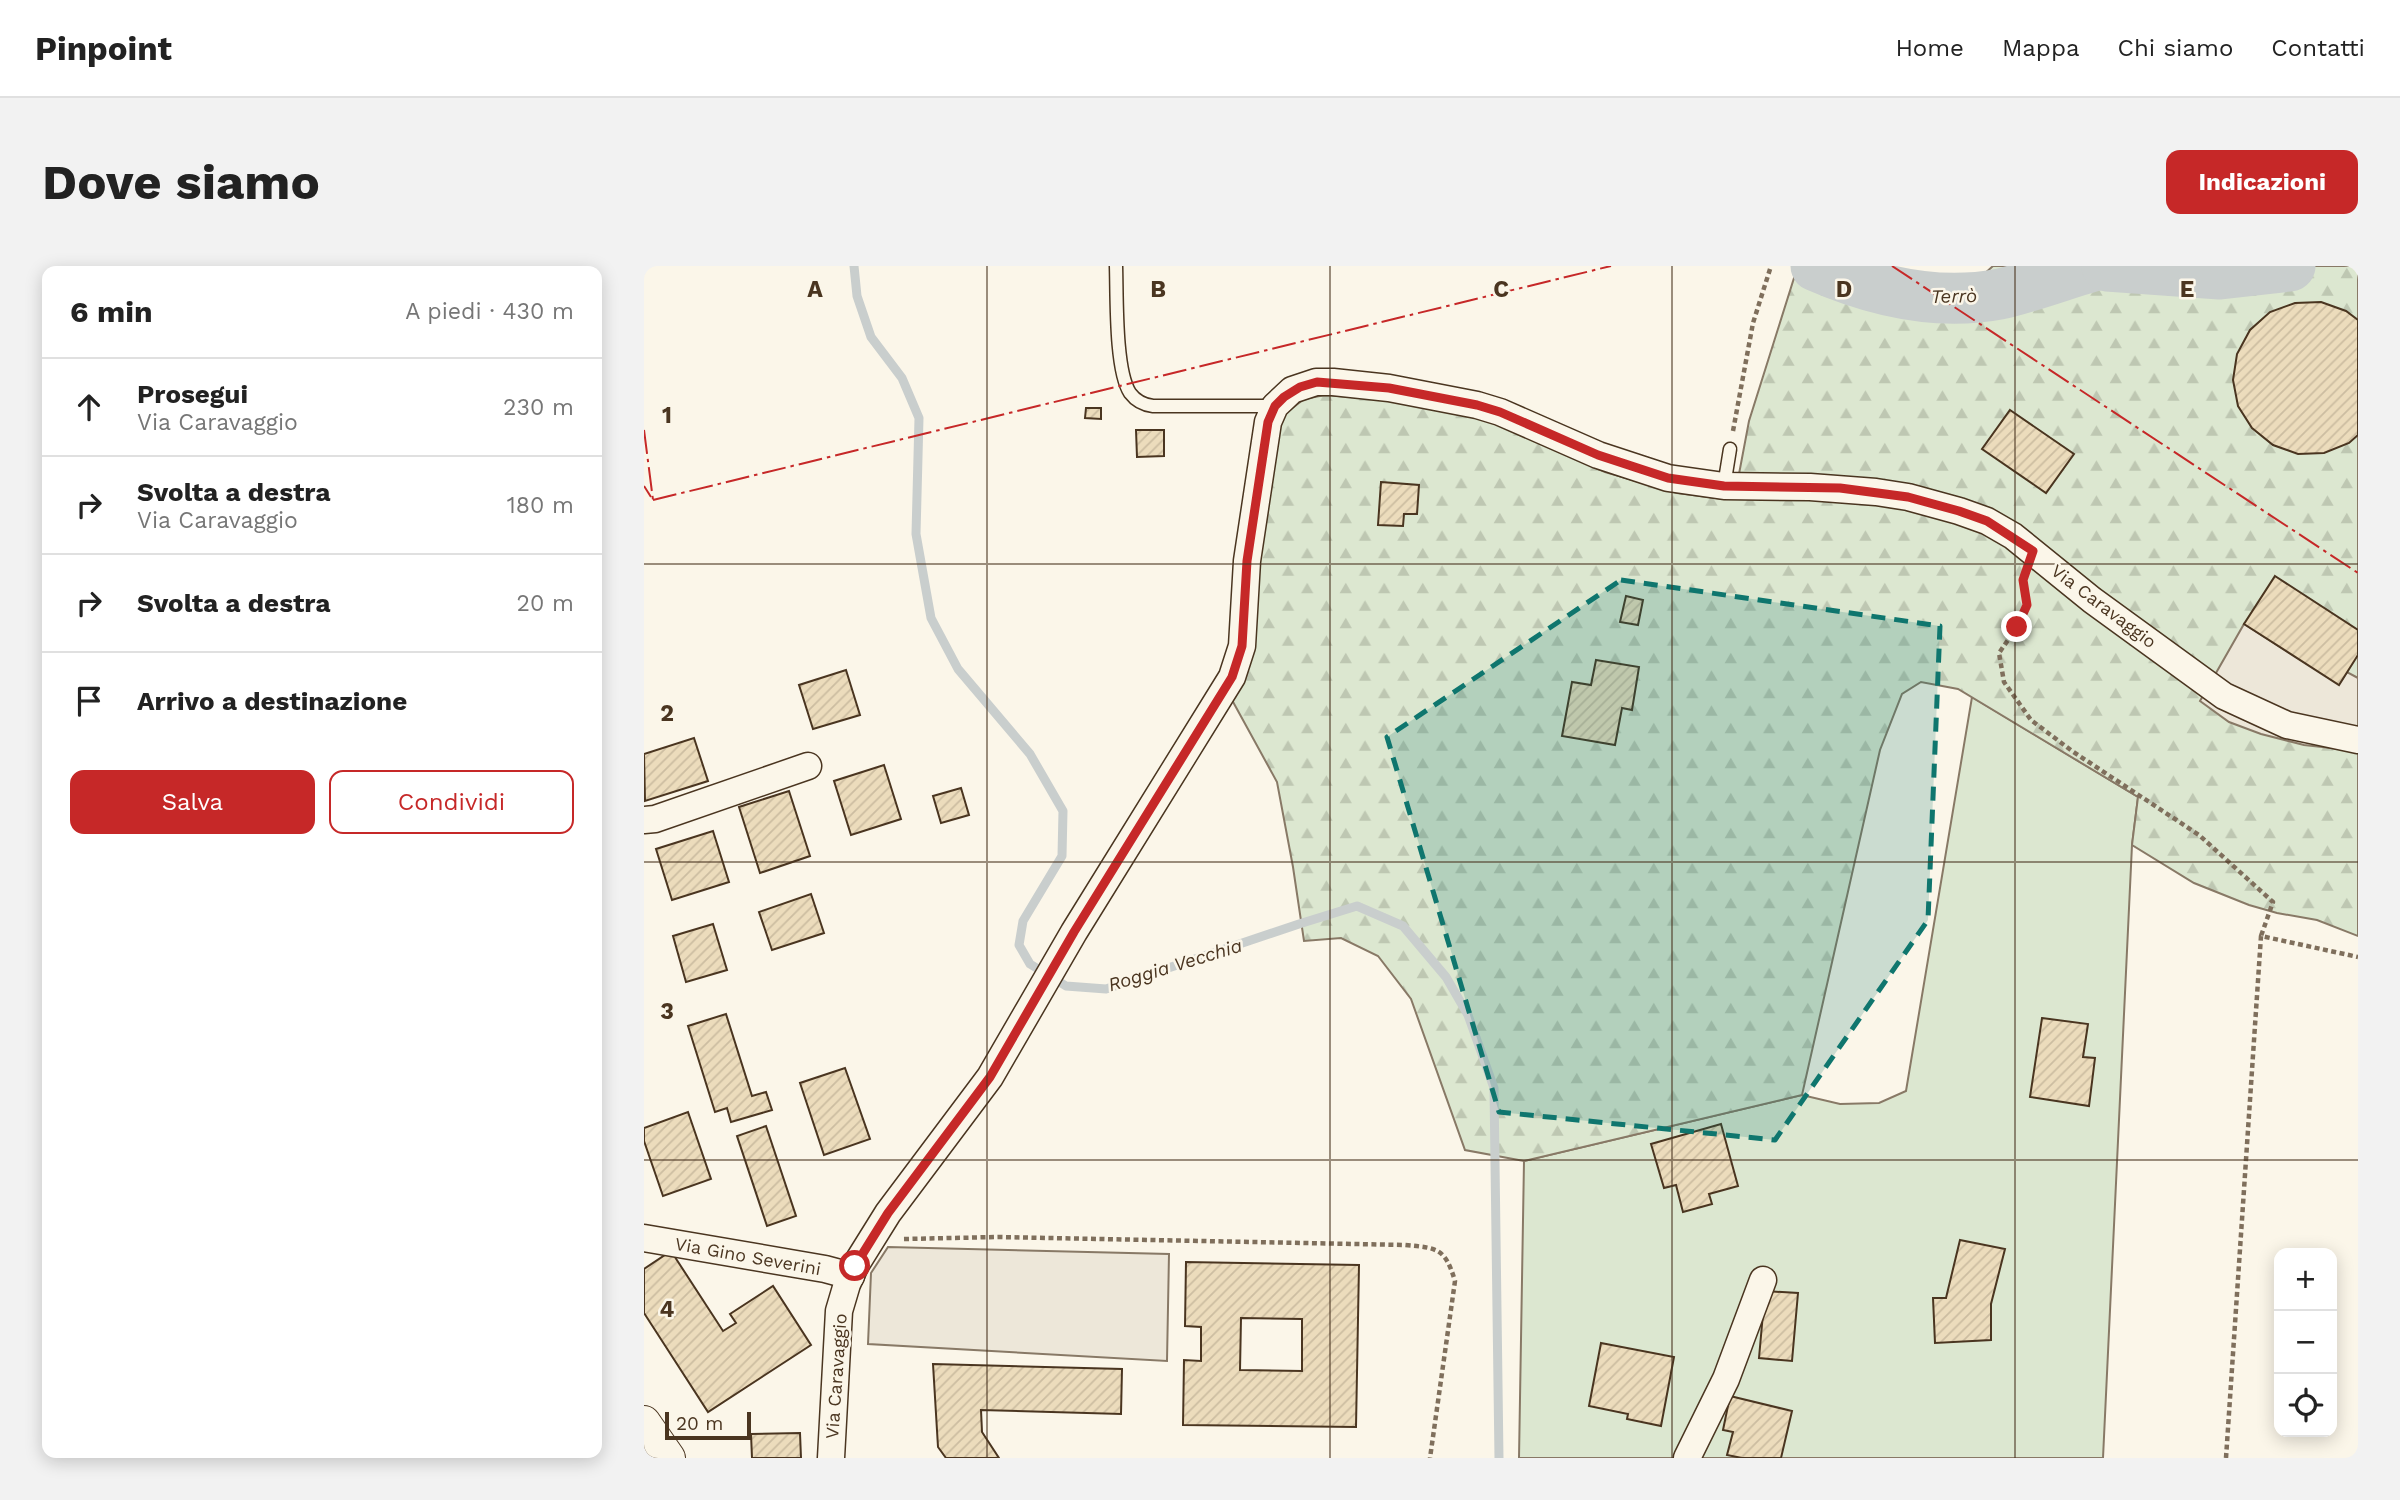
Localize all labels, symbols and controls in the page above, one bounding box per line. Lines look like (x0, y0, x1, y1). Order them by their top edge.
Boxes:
text: Pinpoint (35, 29, 172, 68)
text: Home (1895, 34, 1964, 62)
text: Mappa (2002, 34, 2080, 62)
text: Chi siamo (2118, 34, 2233, 62)
text: Contatti (2271, 34, 2365, 62)
button: Indicazioni (2166, 150, 2358, 214)
text: Dove siamo (42, 153, 320, 211)
text: A (807, 276, 823, 303)
text: B (1150, 276, 1166, 303)
text: C (1493, 276, 1509, 303)
text: D (1836, 276, 1852, 303)
text: E (2180, 276, 2194, 303)
water label: Terrò (1931, 284, 1977, 308)
text: 6 min (70, 294, 153, 329)
text: A piedi · 430 m (405, 298, 574, 325)
text: Prosegui (137, 379, 248, 409)
icon: ahead (70, 388, 108, 426)
text: 230 m (503, 394, 574, 421)
text: 1 (662, 402, 672, 429)
text: Via Caravaggio (137, 409, 298, 436)
text: Svolta a destra (137, 477, 330, 507)
icon: right (70, 486, 108, 524)
text: 180 m (507, 492, 574, 519)
text: Via Caravaggio (137, 507, 298, 534)
street label: Via Caravaggio (2047, 560, 2161, 652)
icon: right (70, 584, 108, 622)
text: Svolta a destra (137, 588, 330, 618)
text: 20 m (517, 590, 574, 617)
route end (2001, 611, 2032, 642)
icon: arrive (70, 682, 108, 720)
text: Arrivo a destinazione (137, 686, 407, 716)
text: 2 (660, 700, 674, 727)
button: Salva (70, 770, 315, 834)
button: Condividi (329, 770, 574, 834)
water label: Roggia Vecchia (1105, 934, 1245, 996)
text: 3 (660, 998, 674, 1025)
street label: Via Gino Severini (673, 1233, 823, 1279)
map controls (2274, 1248, 2337, 1437)
button: + (2274, 1248, 2337, 1311)
route start (839, 1250, 870, 1281)
text: 4 (660, 1296, 675, 1323)
button: − (2274, 1311, 2337, 1374)
street label: Via Caravaggio (821, 1312, 851, 1440)
button: locate (2274, 1374, 2337, 1437)
scale bar (665, 1409, 751, 1441)
text: 20 m (676, 1412, 723, 1435)

